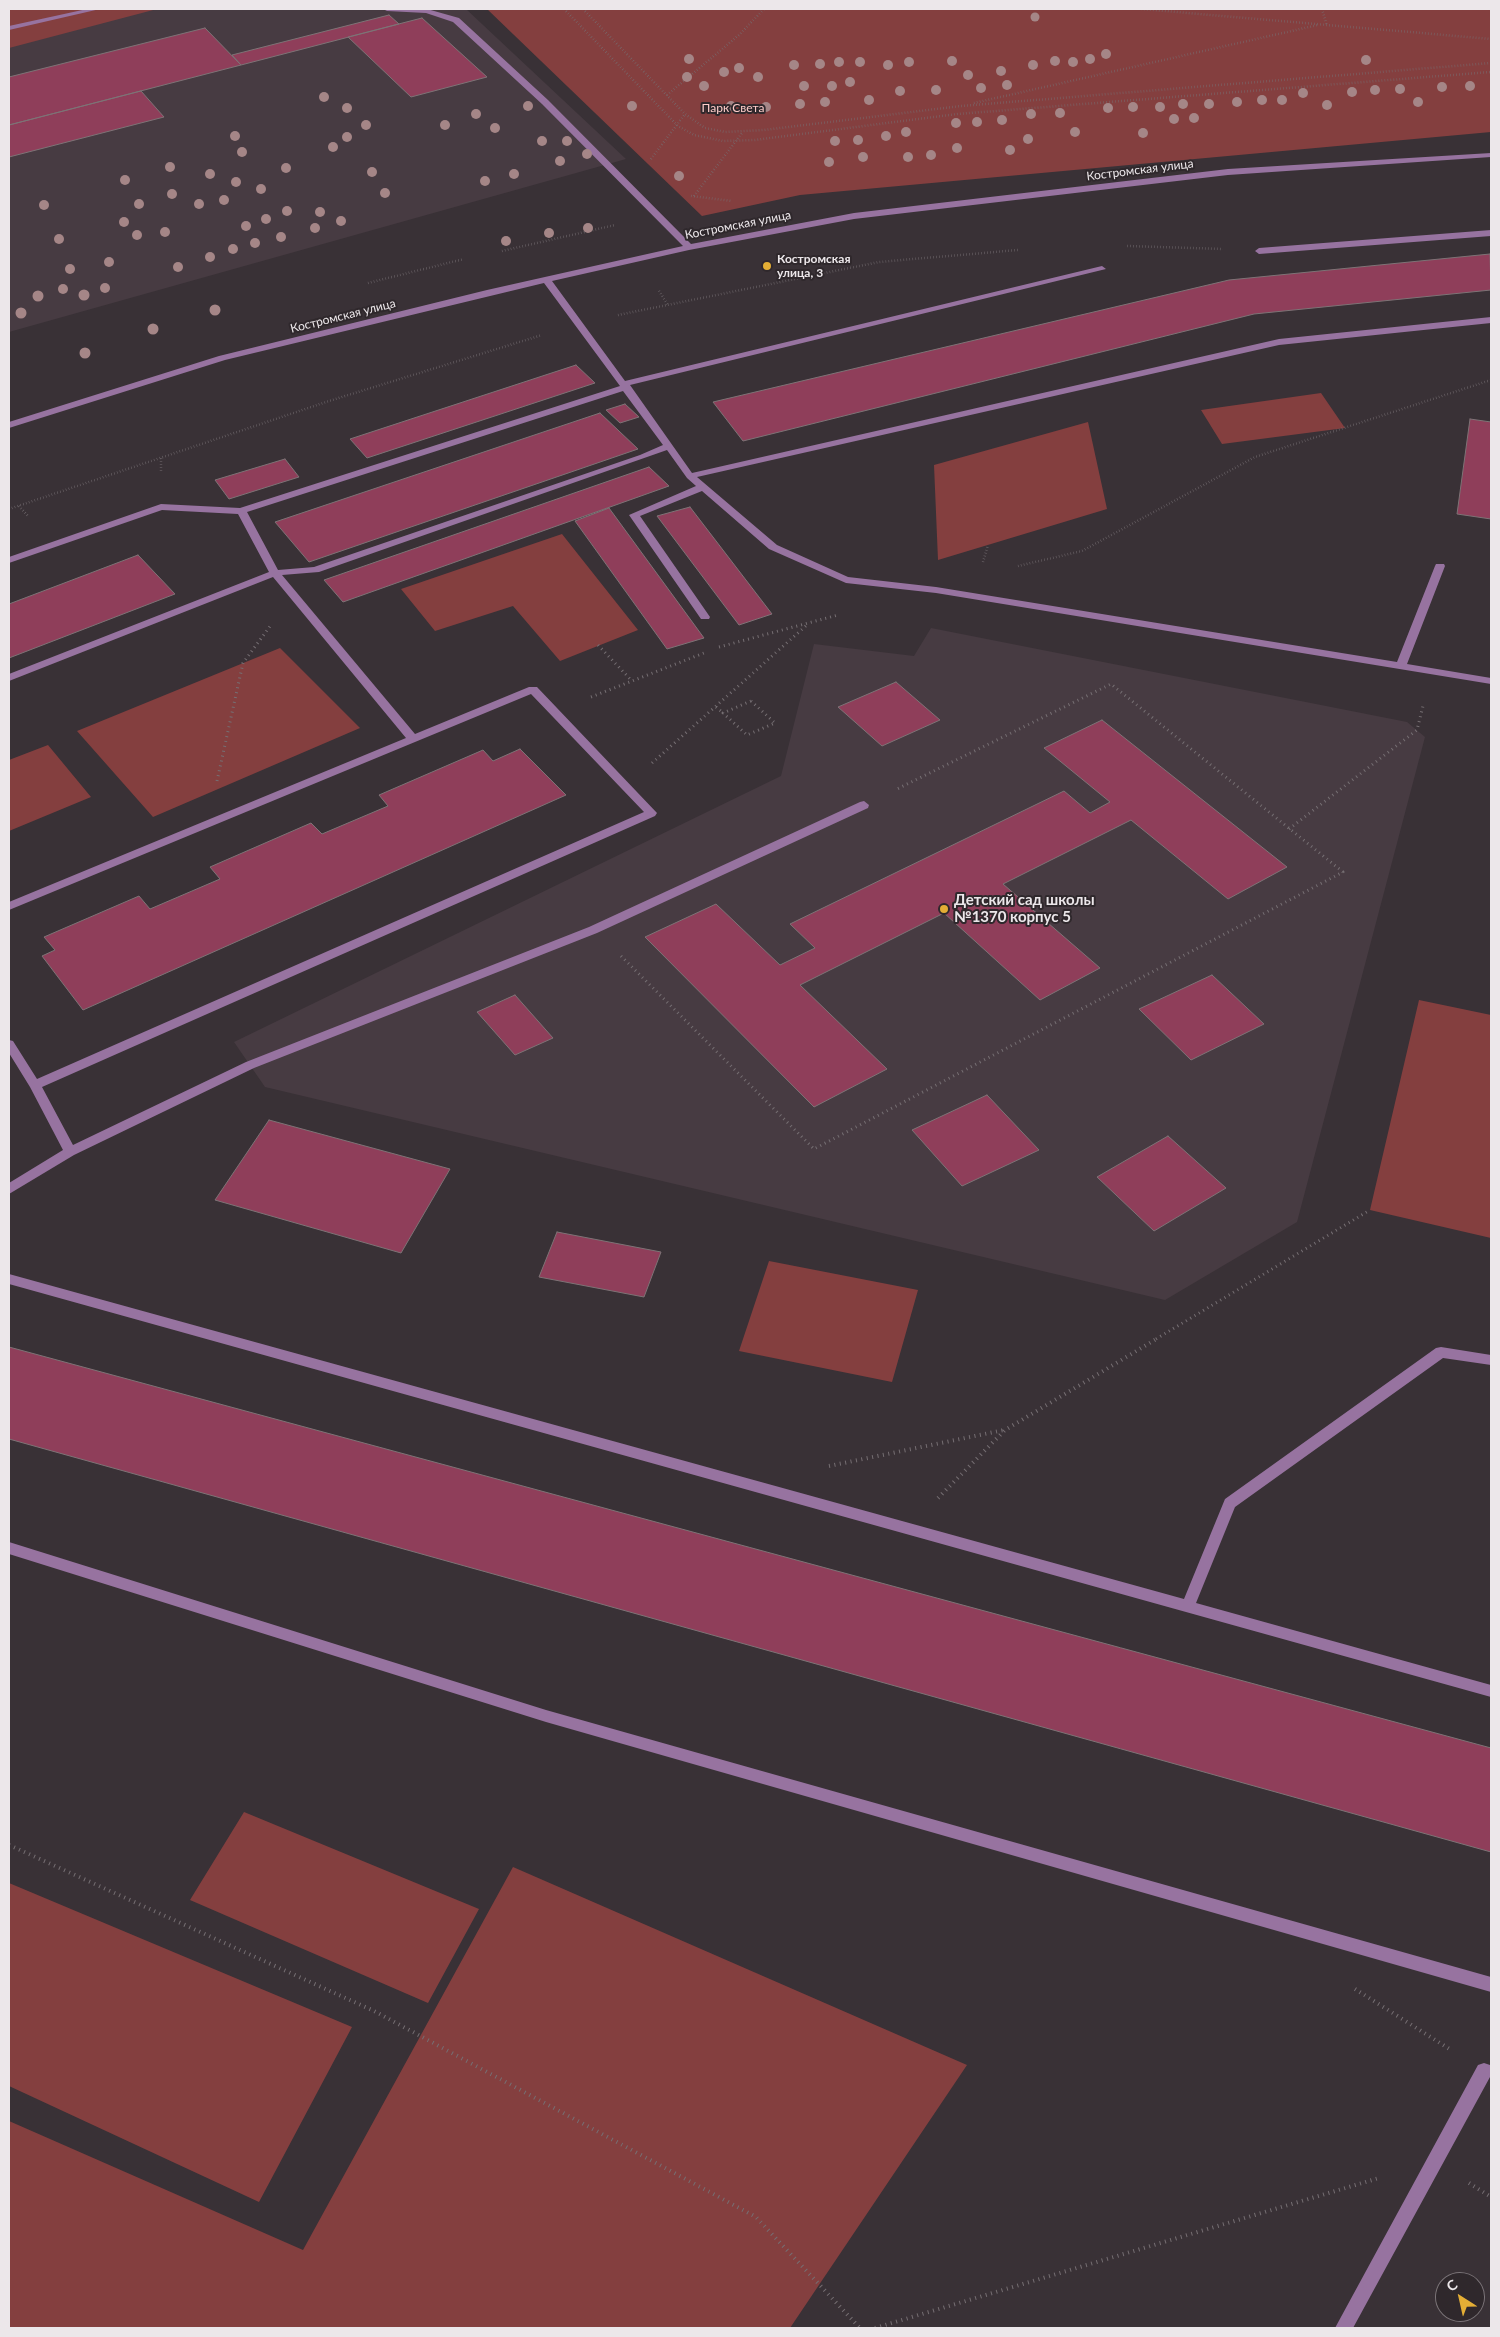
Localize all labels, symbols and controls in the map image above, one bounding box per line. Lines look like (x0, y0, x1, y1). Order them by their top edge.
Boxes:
park label: Парк Света (702, 101, 764, 115)
street label: Костромская улица (1086, 156, 1194, 184)
street label: Костромская улица (684, 208, 792, 242)
place label: Костромская улица, 3 (777, 252, 850, 280)
marker: Костромская улица, 3 (761, 260, 773, 272)
street label: Костромская улица (289, 296, 397, 336)
place label: Детский сад школы №1370 корпус 5 (954, 891, 1095, 926)
marker: Детский сад школы №1370 корпус 5 (938, 903, 950, 915)
north arrow (1435, 2272, 1485, 2322)
text: С (1443, 2276, 1460, 2295)

